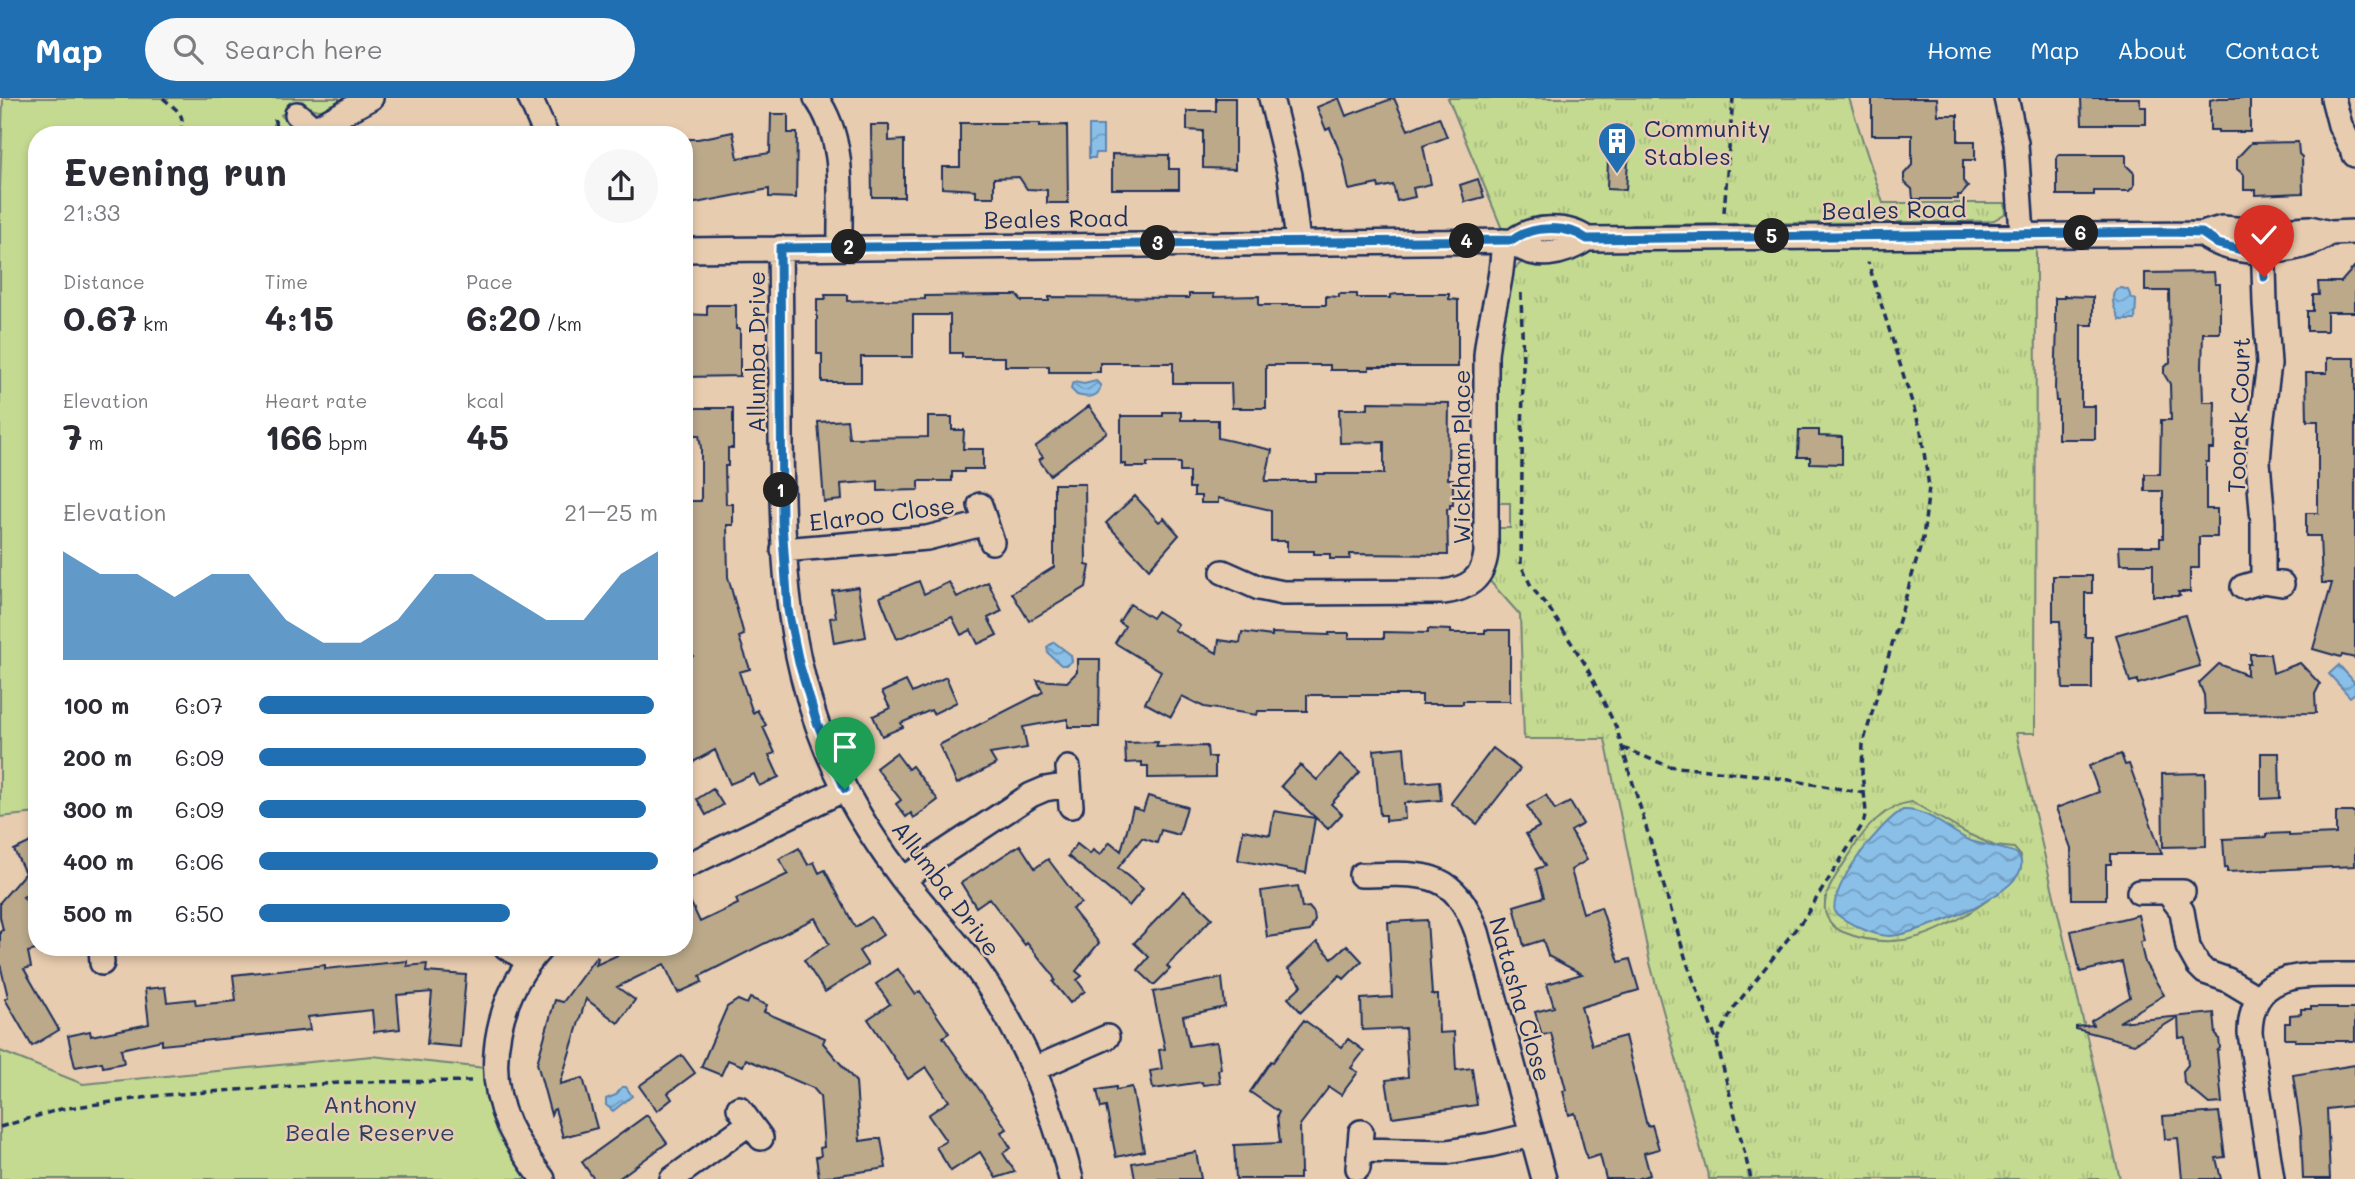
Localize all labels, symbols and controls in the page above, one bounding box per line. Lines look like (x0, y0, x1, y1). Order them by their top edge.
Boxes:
search box (145, 18, 635, 81)
text: Map (35, 28, 103, 71)
icon: search (169, 30, 207, 68)
text: Search here (225, 32, 383, 66)
text: Home (1927, 34, 1992, 65)
text: Map (2030, 34, 2079, 65)
text: About (2117, 34, 2187, 65)
text: Contact (2225, 34, 2320, 65)
place label: Community Stables (1644, 112, 1770, 171)
building icon: Community Stables (1596, 120, 1638, 175)
text: Evening run (63, 146, 287, 196)
button: share (584, 149, 658, 223)
street label: Beales Road (1821, 192, 1967, 226)
text: 21:33 (63, 197, 120, 227)
street label: Beales Road (983, 201, 1129, 235)
pin (2234, 205, 2294, 277)
pin: 6 (2064, 216, 2098, 250)
icon: check (2245, 216, 2283, 254)
pin: 5 (1754, 218, 1790, 254)
text: 6 (2075, 220, 2086, 245)
pin: 4 (1450, 223, 1484, 258)
text: 5 (1766, 223, 1777, 248)
pin: 3 (1140, 226, 1176, 260)
text: 4 (1460, 228, 1473, 253)
pin: 2 (832, 230, 866, 264)
text: 3 (1152, 230, 1163, 255)
text: 2 (843, 234, 854, 259)
text: Distance (63, 269, 145, 294)
text: Time (265, 269, 308, 294)
text: Pace (466, 269, 513, 294)
street label: Allumba Drive (740, 271, 771, 433)
text: 0.67 (63, 294, 137, 340)
text: 4:15 (265, 294, 334, 340)
text: 6:20 (466, 294, 541, 340)
text: km (137, 311, 168, 336)
text: /km (541, 311, 582, 336)
street label: Toorak Court (2220, 336, 2256, 494)
street label: Wickham Place (1445, 369, 1476, 545)
text: Elevation (63, 388, 148, 413)
text: Heart rate (265, 388, 367, 413)
text: kcal (466, 388, 504, 413)
text: 7 (63, 413, 83, 459)
text: 166 (265, 413, 323, 459)
text: 45 (466, 413, 509, 459)
text: m (83, 430, 104, 455)
text: bpm (323, 430, 368, 455)
pin: 1 (764, 472, 798, 508)
text: 1 (776, 477, 785, 502)
street label: Elaroo Close (807, 489, 957, 537)
text: Elevation (63, 497, 166, 527)
text: 21–25 m (564, 497, 658, 527)
text: 100 m (63, 690, 129, 720)
text: 6:07 (175, 690, 223, 720)
pin (815, 717, 875, 789)
icon: arrive (826, 728, 864, 766)
text: 200 m (63, 742, 132, 772)
text: 6:09 (175, 742, 224, 772)
text: 300 m (63, 794, 133, 824)
text: 6:09 (175, 794, 224, 824)
street label: Allumba Drive (886, 814, 1008, 962)
text: 400 m (63, 846, 134, 876)
text: 6:06 (175, 846, 224, 876)
text: 500 m (63, 898, 133, 928)
text: 6:50 (175, 898, 224, 928)
street label: Natasha Close (1483, 913, 1559, 1085)
park label: Anthony Beale Reserve (285, 1088, 455, 1147)

